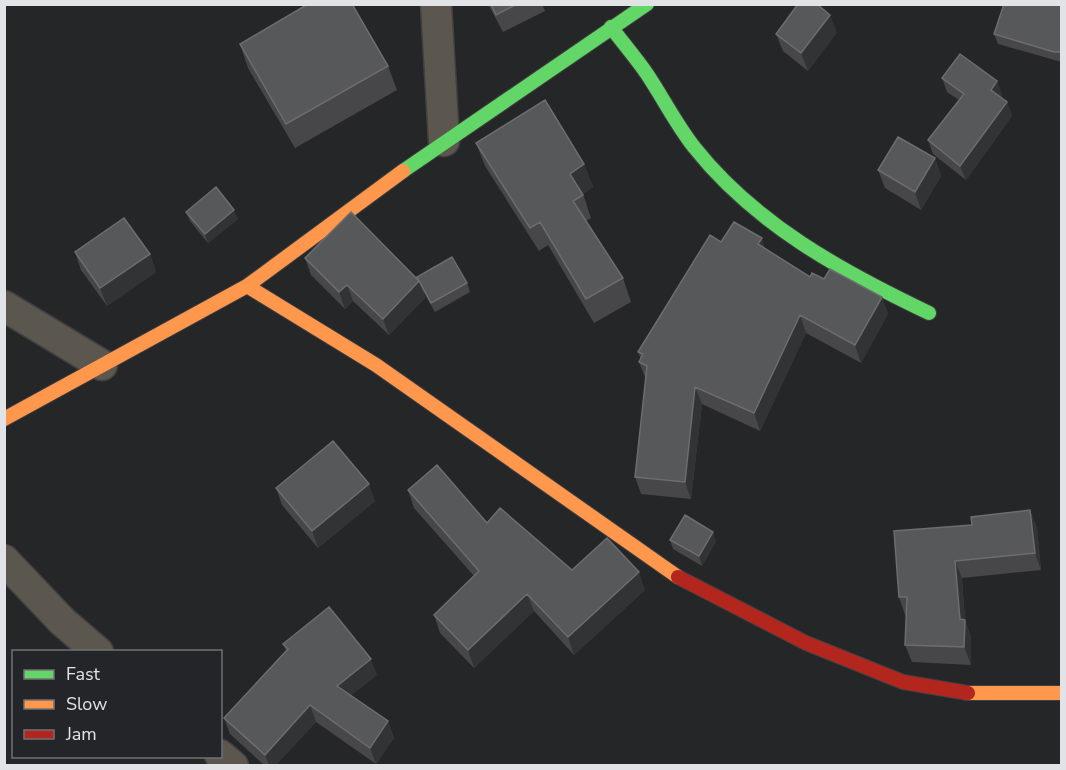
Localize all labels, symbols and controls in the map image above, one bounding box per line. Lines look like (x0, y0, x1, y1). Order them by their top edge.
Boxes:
legend (12, 650, 222, 758)
text: Fast (66, 662, 101, 686)
text: Slow (66, 692, 107, 716)
text: Jam (65, 722, 97, 746)

